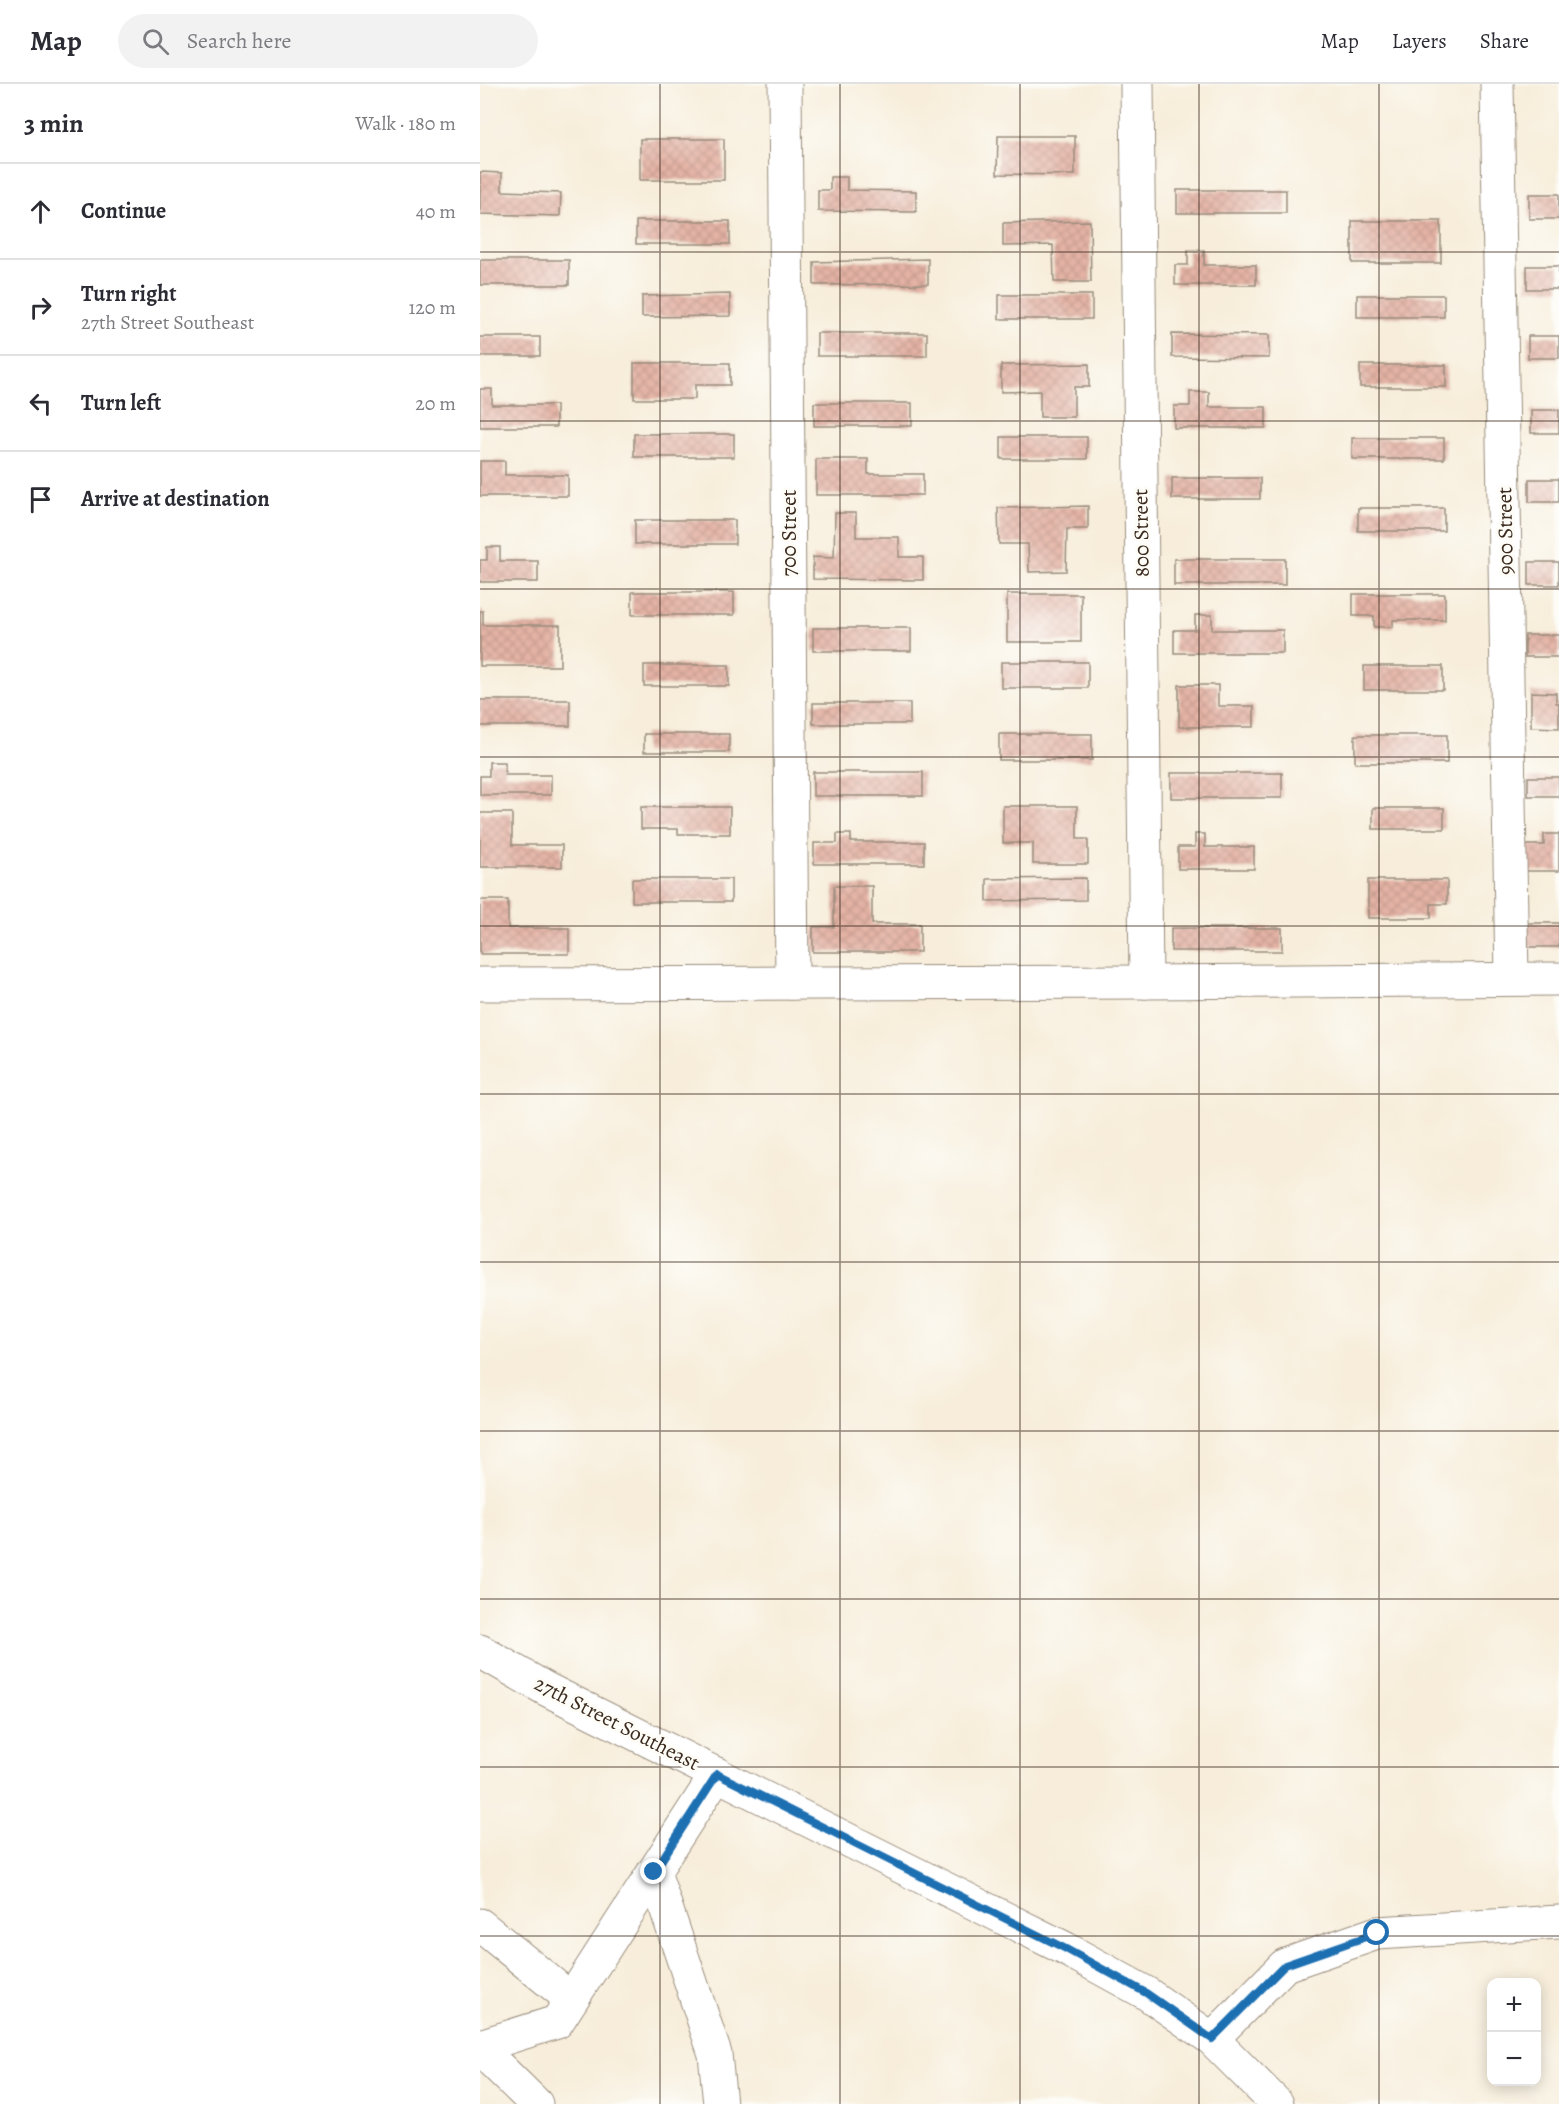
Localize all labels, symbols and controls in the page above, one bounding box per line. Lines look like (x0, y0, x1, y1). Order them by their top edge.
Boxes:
search box (118, 14, 538, 68)
text: Map (30, 22, 82, 60)
icon: search (139, 25, 172, 58)
text: Search here (187, 26, 291, 56)
text: Map (1320, 27, 1359, 55)
text: Layers (1392, 27, 1447, 55)
text: Share (1480, 27, 1529, 55)
text: 3 min (24, 106, 84, 141)
text: Walk · 180 m (355, 110, 456, 137)
icon: ahead (24, 195, 57, 228)
text: Continue (81, 196, 166, 226)
text: 40 m (416, 198, 456, 225)
text: Turn right (81, 279, 177, 309)
icon: right (24, 291, 57, 324)
text: 120 m (408, 294, 456, 321)
text: 27th Street Southeast (81, 309, 254, 336)
icon: left (24, 387, 57, 420)
text: Turn left (81, 388, 161, 418)
text: 20 m (415, 390, 456, 417)
icon: arrive (24, 483, 57, 516)
text: Arrive at destination (81, 484, 270, 514)
street label: 900 Street (1490, 487, 1520, 575)
street label: 700 Street (775, 489, 803, 577)
street label: 800 Street (1126, 489, 1156, 577)
street label: 27th Street Southeast (529, 1669, 705, 1777)
route end (640, 1858, 666, 1884)
route start (1363, 1919, 1389, 1945)
map controls (1487, 1978, 1541, 2086)
button: + (1487, 1978, 1541, 2032)
button: − (1487, 2032, 1541, 2086)

